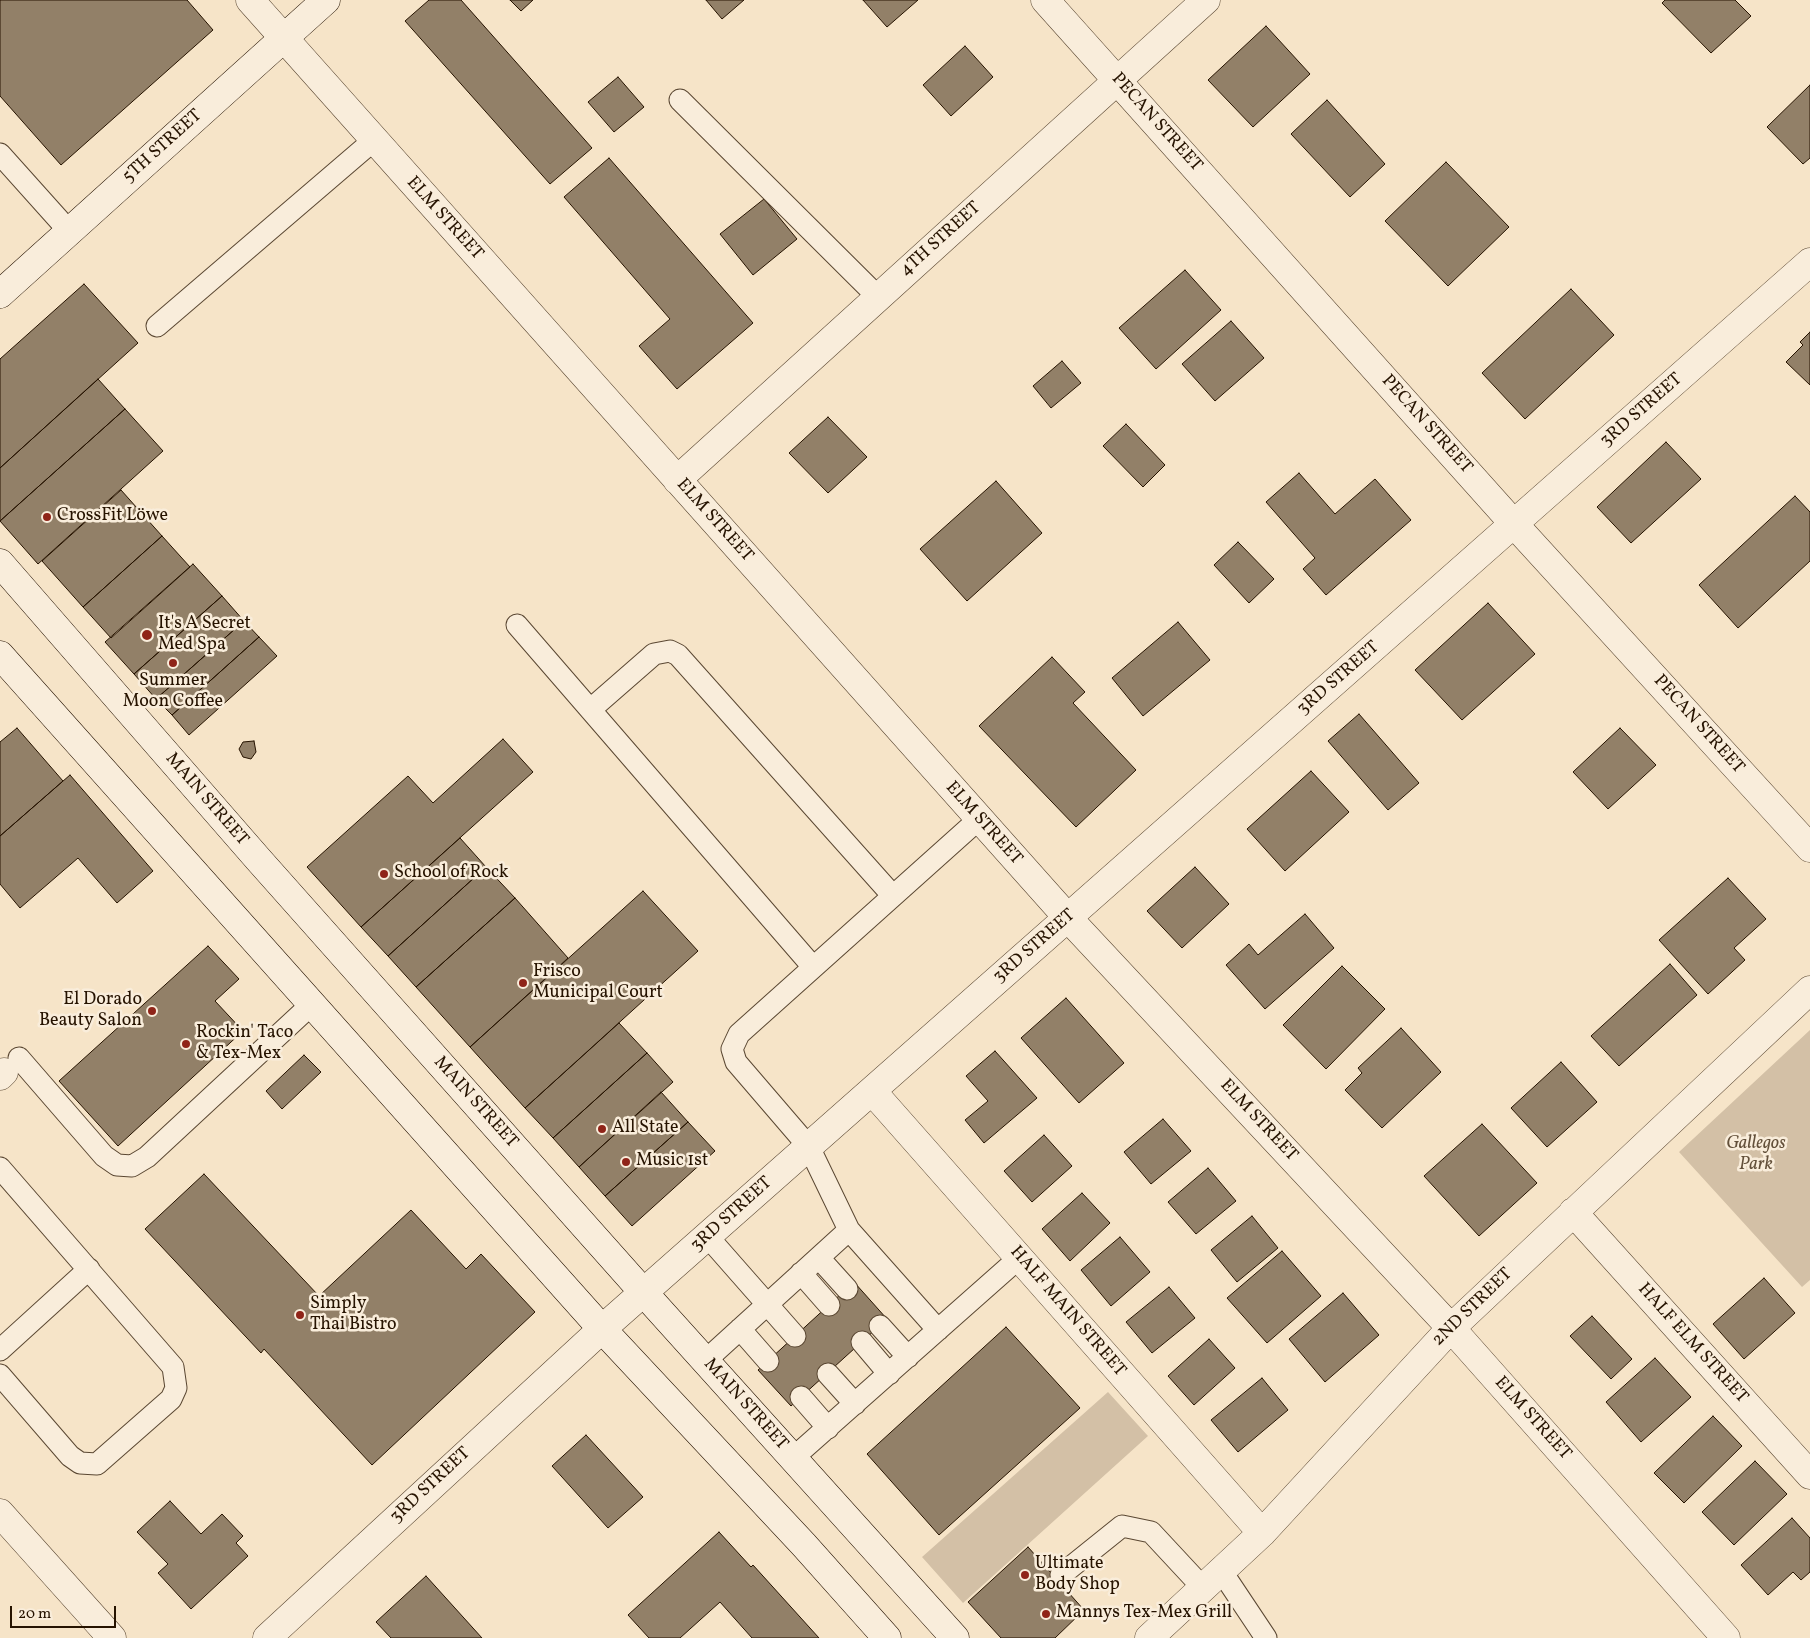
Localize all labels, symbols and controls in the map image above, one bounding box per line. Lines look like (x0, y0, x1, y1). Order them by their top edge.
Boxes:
street label: PECAN STREET (1106, 69, 1206, 177)
street label: 5TH STREET (119, 106, 207, 188)
street label: ELM STREET (401, 173, 487, 265)
street label: 4TH STREET (896, 198, 986, 282)
street label: 3RD STREET (1597, 369, 1687, 453)
street label: PECAN STREET (1376, 371, 1476, 479)
street label: ELM STREET (671, 475, 757, 567)
place label: CrossFit Löwe (57, 506, 168, 528)
marker: CrossFit Löwe (41, 511, 53, 523)
place label: It's A Secret Med Spa (158, 614, 251, 656)
marker: It's A Secret Med Spa (140, 628, 154, 642)
street label: 3RD STREET (1294, 637, 1384, 721)
marker: Summer Moon Coffee (167, 657, 179, 669)
place label: Summer Moon Coffee (123, 671, 223, 714)
street label: PECAN STREET (1648, 671, 1748, 779)
street label: MAIN STREET (160, 749, 252, 851)
street label: ELM STREET (940, 778, 1026, 870)
place label: School of Rock (394, 863, 508, 885)
marker: School of Rock (378, 868, 390, 880)
street label: 3RD STREET (990, 905, 1080, 989)
place label: Frisco Municipal Court (533, 962, 663, 1004)
marker: Frisco Municipal Court (517, 977, 529, 989)
place label: El Dorado Beauty Salon (39, 990, 142, 1032)
marker: El Dorado Beauty Salon (146, 1005, 158, 1017)
place label: Rockin' Taco & Tex-Mex (196, 1023, 293, 1066)
marker: Rockin' Taco & Tex-Mex (180, 1038, 192, 1050)
street label: MAIN STREET (428, 1053, 522, 1153)
street label: ELM STREET (1214, 1075, 1302, 1167)
place label: All State (612, 1118, 679, 1140)
marker: All State (596, 1123, 608, 1135)
park label: Gallegos Park (1726, 1134, 1786, 1176)
place label: Music 1st (636, 1151, 708, 1173)
marker: Music 1st (620, 1156, 632, 1168)
street label: 3RD STREET (687, 1173, 777, 1257)
street label: HALF MAIN STREET (1004, 1242, 1130, 1382)
street label: 2ND STREET (1428, 1264, 1518, 1352)
street label: HALF ELM STREET (1632, 1279, 1752, 1409)
place label: Simply Thai Bistro (310, 1294, 397, 1336)
marker: Simply Thai Bistro (294, 1309, 306, 1321)
street label: MAIN STREET (698, 1355, 792, 1455)
street label: ELM STREET (1489, 1373, 1575, 1465)
street label: 3RD STREET (386, 1443, 476, 1529)
place label: Ultimate Body Shop (1035, 1554, 1120, 1596)
marker: Ultimate Body Shop (1019, 1569, 1031, 1581)
scale bar (12, 1596, 119, 1628)
place label: Mannys Tex-Mex Grill (1056, 1603, 1232, 1625)
text: 20 m (18, 1604, 51, 1625)
marker: Mannys Tex-Mex Grill (1040, 1608, 1052, 1620)

